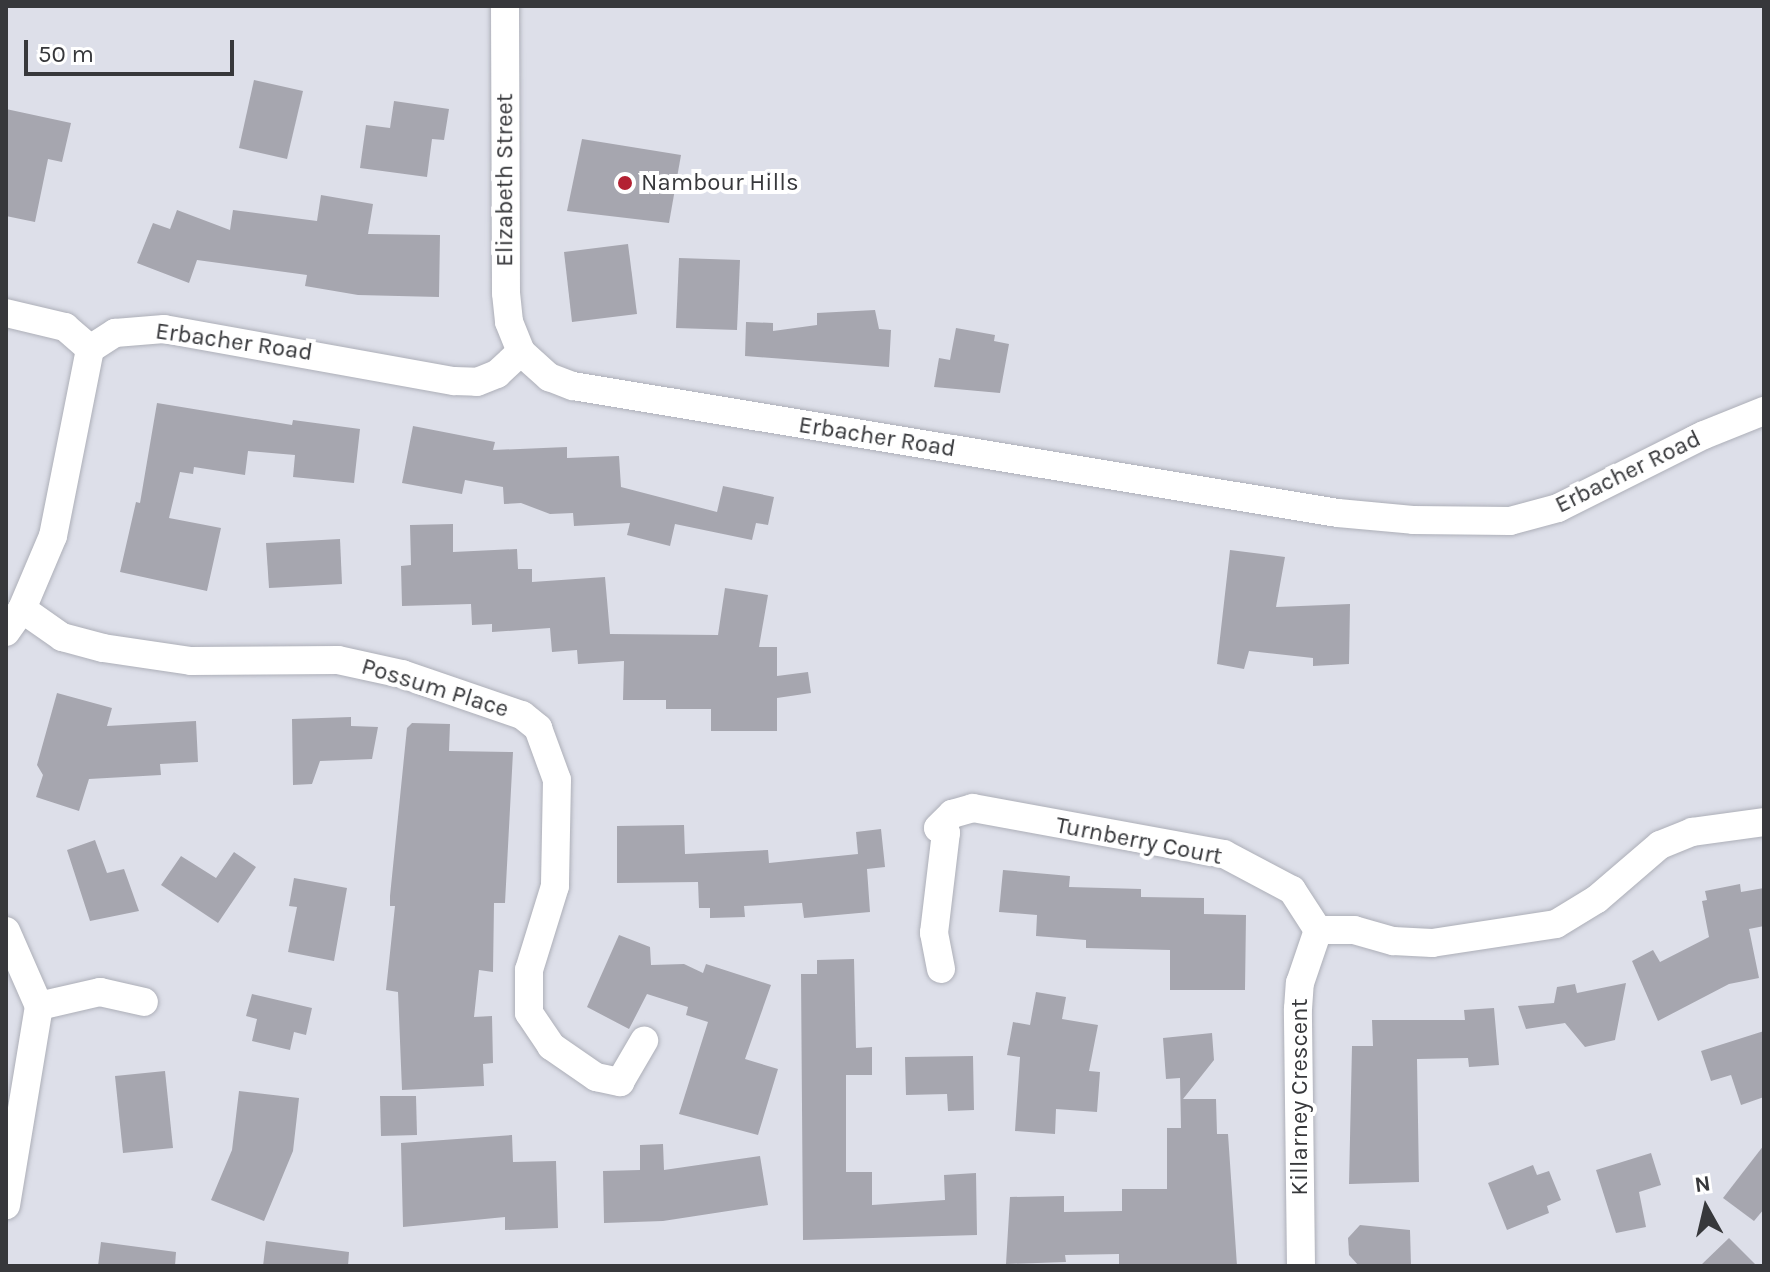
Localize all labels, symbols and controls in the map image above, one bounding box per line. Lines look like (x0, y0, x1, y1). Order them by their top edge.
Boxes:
scale bar (28, 24, 238, 74)
text: 50 m (38, 40, 94, 68)
street label: Elizabeth Street (491, 93, 519, 267)
place label: Nambour Hills (641, 169, 799, 197)
marker: Nambour Hills (616, 174, 634, 192)
street label: Erbacher Road (154, 317, 314, 367)
street label: Erbacher Road (797, 410, 957, 464)
street label: Erbacher Road (1550, 424, 1706, 520)
street label: Possum Place (358, 652, 512, 724)
street label: Turnberry Court (1053, 811, 1225, 871)
street label: Killarney Crescent (1286, 998, 1314, 1196)
north arrow (1666, 1168, 1746, 1248)
text: N (1693, 1170, 1712, 1198)

